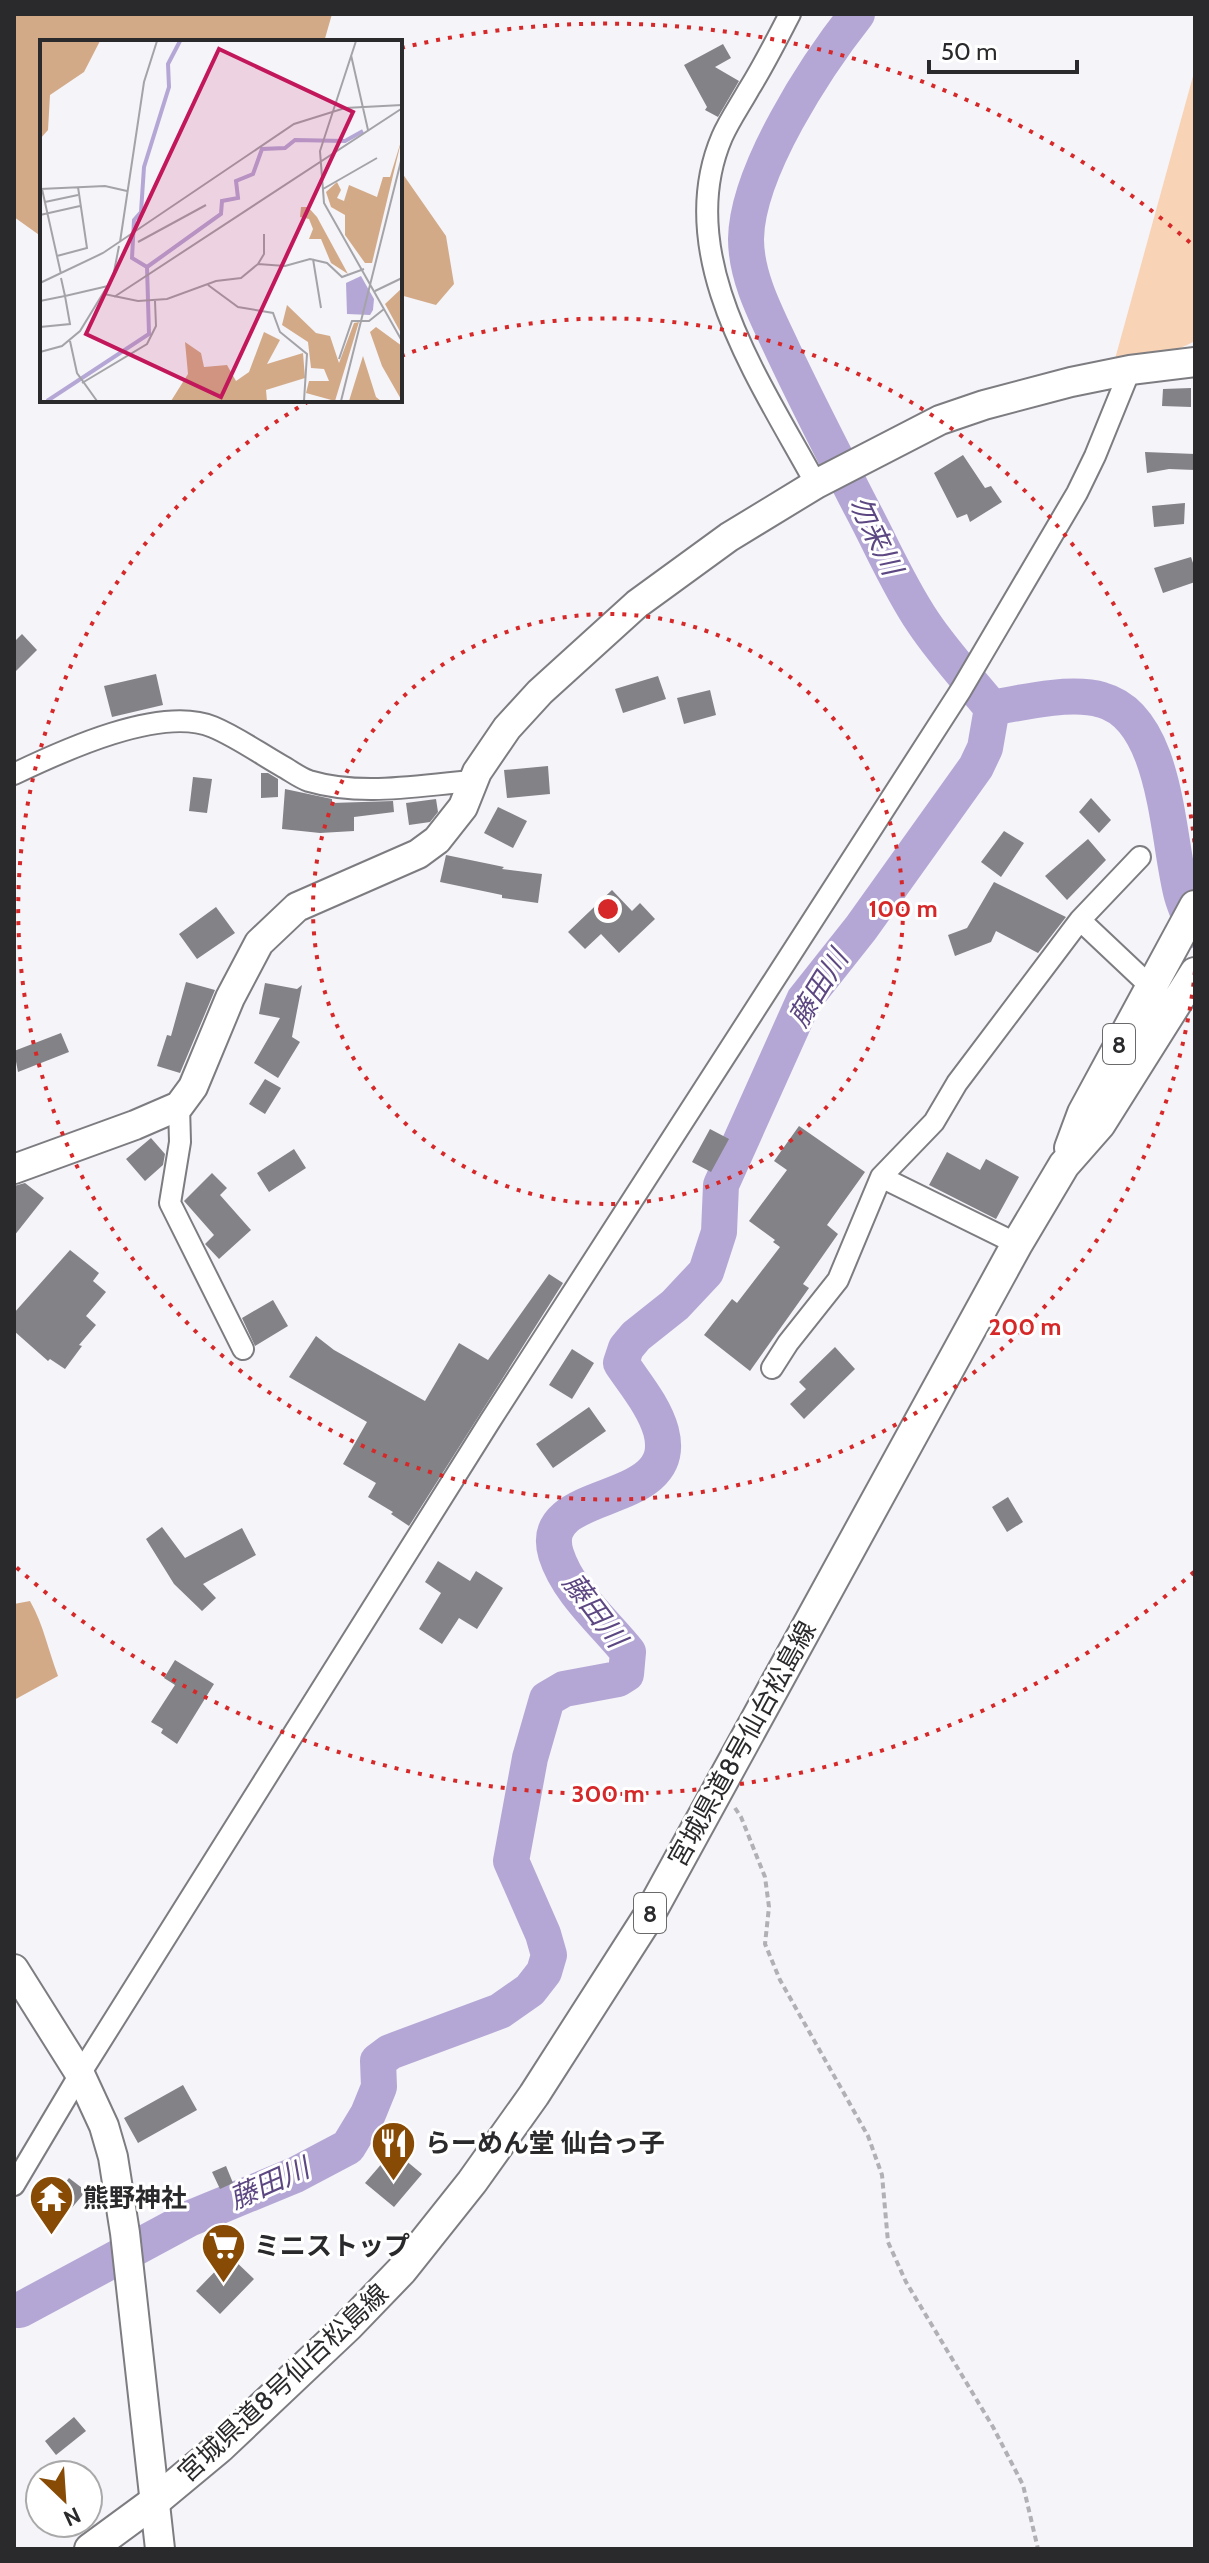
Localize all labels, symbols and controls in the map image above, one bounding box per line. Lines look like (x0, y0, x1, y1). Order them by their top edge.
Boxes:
scale bar (929, 24, 1077, 74)
text: 50 m (941, 37, 997, 66)
inset map (40, 40, 402, 402)
water label: 勿来川 (842, 490, 911, 583)
text: 100 m (868, 894, 938, 923)
centre of rings (594, 895, 622, 923)
water label: 藤田川 (781, 941, 856, 1033)
road number: 8 (1103, 1024, 1135, 1064)
text: 200 m (989, 1312, 1061, 1341)
water label: 藤田川 (556, 1566, 636, 1656)
street label: 宮城県道8号仙台松島線 (661, 1616, 823, 1872)
text: 300 m (571, 1779, 645, 1808)
road number: 8 (634, 1893, 666, 1933)
restaurant icon: らーめん堂 仙台っ子 (370, 2119, 418, 2182)
place label: らーめん堂 仙台っ子 (425, 2127, 665, 2159)
water label: 藤田川 (224, 2149, 317, 2216)
temple icon: 熊野神社 (28, 2174, 76, 2237)
place label: 熊野神社 (83, 2182, 187, 2214)
supermarket icon: ミニストップ (199, 2222, 247, 2285)
place label: ミニストップ (254, 2230, 410, 2262)
street label: 宮城県道8号仙台松島線 (171, 2277, 395, 2489)
north arrow (24, 2459, 104, 2539)
text: N (59, 2501, 85, 2532)

